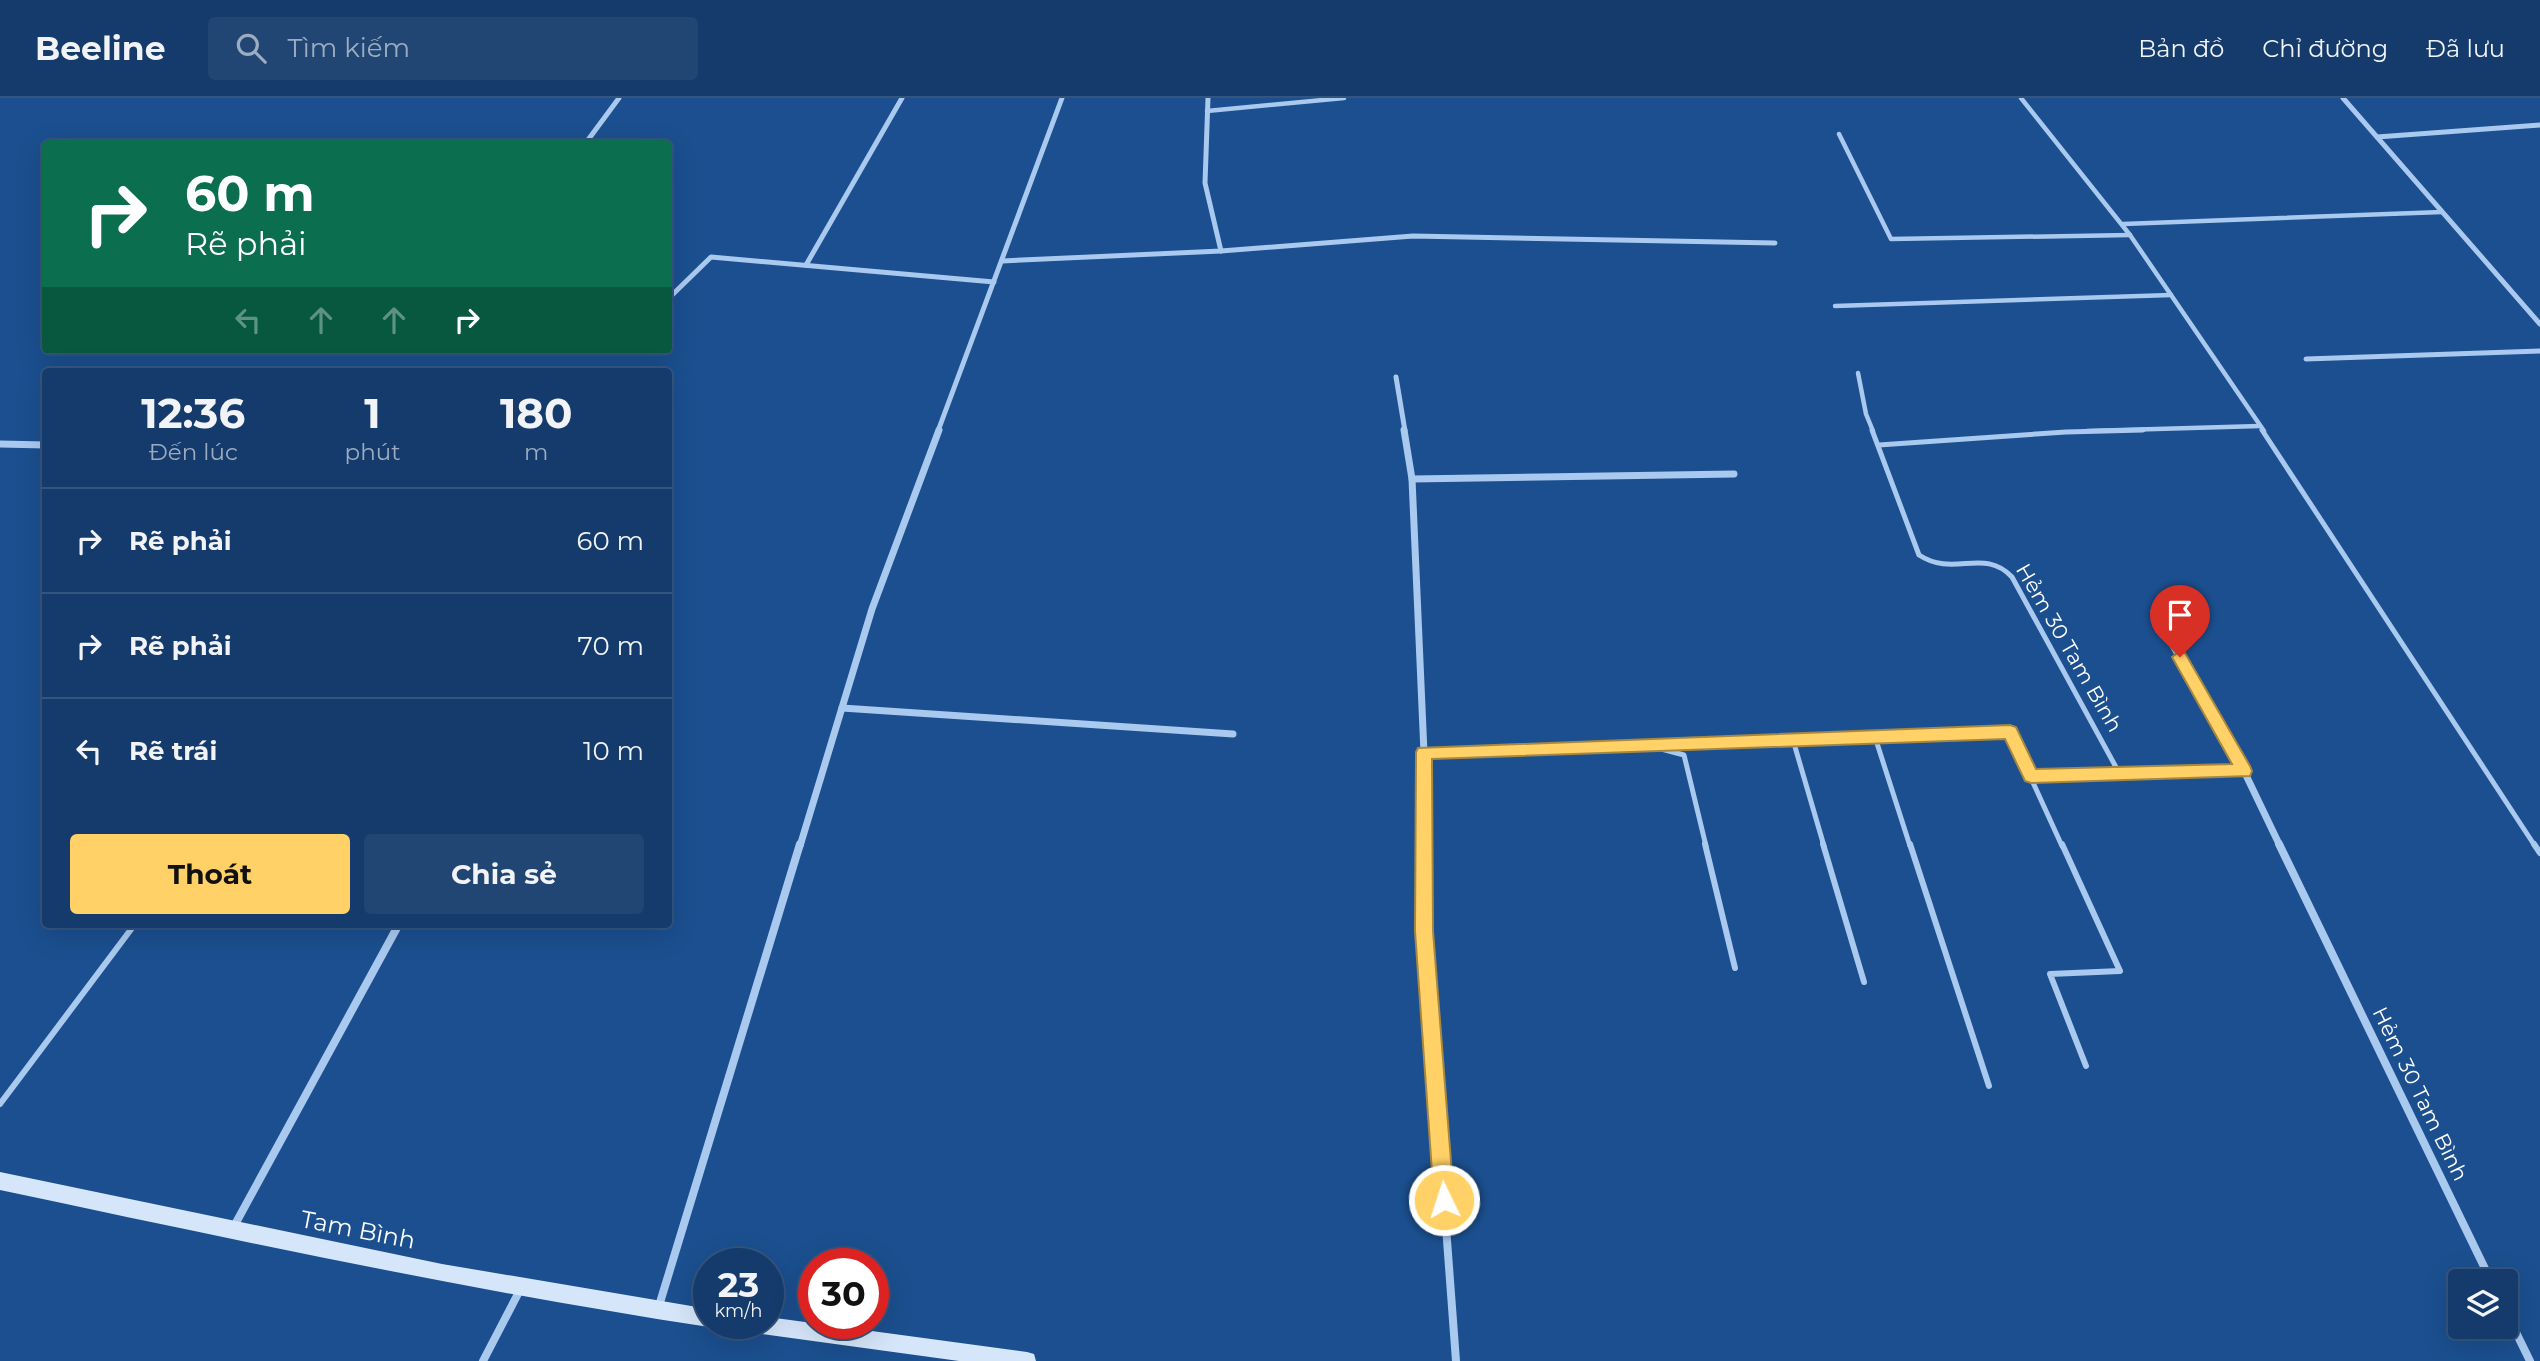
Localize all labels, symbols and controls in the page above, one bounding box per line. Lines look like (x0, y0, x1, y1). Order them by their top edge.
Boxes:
search box (208, 17, 698, 80)
text: Beeline (35, 28, 166, 68)
icon: search (232, 29, 270, 67)
text: Tìm kiếm (288, 32, 410, 64)
text: Bản đồ (2138, 34, 2224, 63)
text: Chỉ đường (2262, 34, 2388, 63)
text: Đã lưu (2426, 34, 2505, 63)
text: 60 m (185, 164, 315, 223)
icon: right (70, 168, 161, 259)
text: Rẽ phải (185, 224, 307, 263)
icon: left (229, 301, 267, 339)
icon: ahead (302, 301, 340, 339)
icon: ahead (375, 301, 413, 339)
icon: right (448, 301, 486, 339)
text: 12:36 (141, 387, 245, 439)
text: 1 (364, 387, 381, 439)
text: 180 (500, 387, 573, 439)
text: Đến lúc (149, 438, 238, 466)
text: phút (345, 438, 401, 466)
text: m (524, 438, 548, 466)
icon: right (70, 522, 108, 560)
text: Rẽ phải (129, 525, 232, 557)
text: 60 m (577, 525, 644, 557)
street label: Hẻm 30 Tam Bình (2011, 559, 2128, 736)
pin (2150, 585, 2210, 657)
icon: arrive (2161, 596, 2199, 634)
icon: right (70, 627, 108, 665)
text: Rẽ phải (129, 630, 232, 662)
text: 70 m (578, 630, 644, 662)
icon: left (70, 732, 108, 770)
text: Rẽ trái (129, 735, 217, 767)
text: 10 m (583, 735, 644, 767)
button: Thoát (70, 834, 350, 914)
button: Chia sẻ (364, 834, 644, 914)
street label: Hẻm 30 Tam Bình (2368, 1003, 2473, 1185)
position arrow (1407, 1163, 1481, 1237)
street label: Tam Bình (298, 1204, 418, 1255)
speed limit sign: 30 (798, 1248, 889, 1339)
text: 23 (718, 1263, 759, 1306)
map controls (2448, 1269, 2518, 1339)
button: layers (2448, 1269, 2518, 1339)
text: km/h (714, 1300, 763, 1322)

